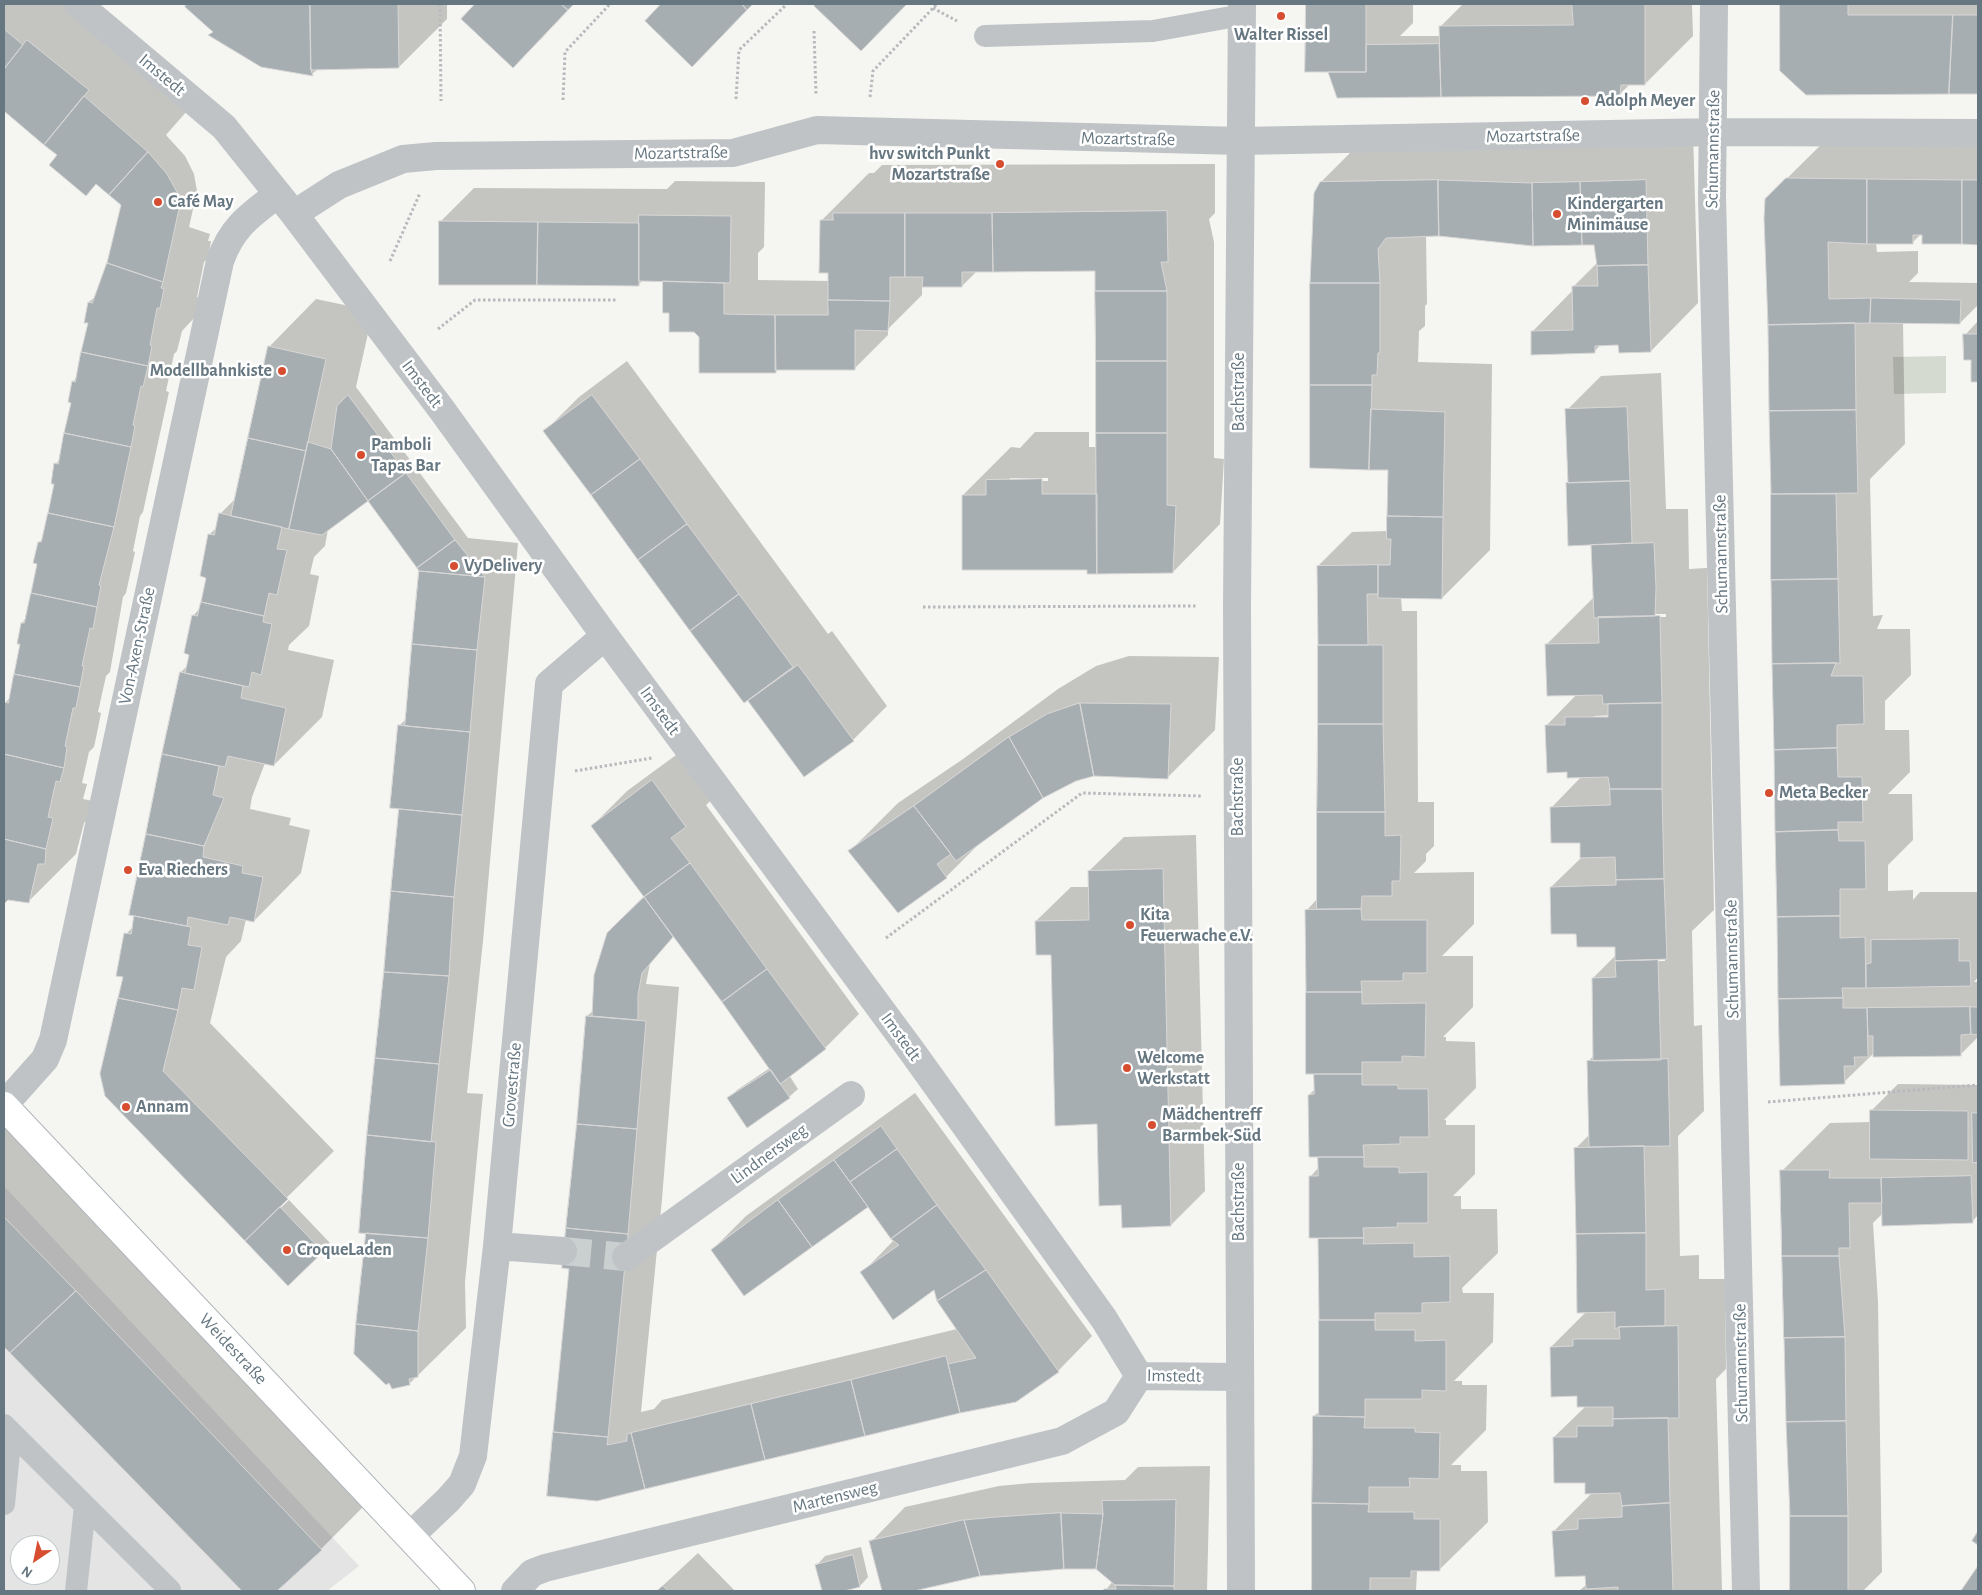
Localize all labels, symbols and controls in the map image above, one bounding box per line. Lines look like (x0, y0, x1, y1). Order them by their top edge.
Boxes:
marker: Walter Rissel (1275, 10, 1287, 22)
place label: Walter Rissel (1234, 24, 1328, 46)
street label: Imstedt (134, 49, 190, 101)
street label: Schumannstraße (1701, 89, 1725, 209)
place label: Adolph Meyer (1595, 90, 1695, 112)
marker: Adolph Meyer (1579, 95, 1591, 107)
street label: Mozartstraße (1486, 124, 1580, 148)
street label: Mozartstraße (1081, 127, 1175, 151)
street label: Mozartstraße (634, 141, 728, 165)
place label: hvv switch Punkt Mozartstraße (869, 143, 990, 186)
marker: hvv switch Punkt Mozartstraße (994, 158, 1006, 170)
place label: Café May (168, 191, 233, 213)
place label: Kindergarten Minimäuse (1567, 193, 1664, 235)
marker: Café May (152, 196, 164, 208)
marker: Kindergarten Minimäuse (1551, 208, 1563, 220)
street label: Bachstraße (1228, 353, 1250, 431)
street label: Imstedt (397, 356, 447, 412)
place label: Modellbahnkiste (150, 360, 272, 382)
marker: Modellbahnkiste (276, 365, 288, 377)
place label: Pamboli Tapas Bar (371, 434, 440, 476)
marker: Pamboli Tapas Bar (355, 449, 367, 461)
street label: Schumannstraße (1709, 494, 1733, 614)
place label: VyDelivery (464, 555, 542, 577)
marker: VyDelivery (448, 560, 460, 572)
street label: Von-Axen-Straße (114, 585, 160, 707)
street label: Imstedt (635, 683, 685, 739)
street label: Bachstraße (1227, 758, 1249, 836)
place label: Meta Becker (1779, 782, 1868, 804)
marker: Meta Becker (1763, 787, 1775, 799)
place label: Eva Riechers (138, 859, 228, 881)
marker: Eva Riechers (122, 864, 134, 876)
street label: Schumannstraße (1720, 899, 1744, 1019)
place label: Kita Feuerwache e.V. (1140, 904, 1253, 946)
marker: Kita Feuerwache e.V. (1124, 919, 1136, 931)
street label: Imstedt (876, 1009, 926, 1065)
street label: Grovestraße (498, 1042, 526, 1128)
place label: Welcome Werkstatt (1137, 1047, 1210, 1090)
marker: Welcome Werkstatt (1121, 1062, 1133, 1074)
place label: Annam (136, 1096, 189, 1118)
marker: Annam (120, 1101, 132, 1113)
place label: Mädchentreff Barmbek-Süd (1162, 1104, 1261, 1146)
street label: Lindnersweg (727, 1119, 811, 1189)
marker: Mädchentreff Barmbek-Süd (1146, 1119, 1158, 1131)
street label: Bachstraße (1228, 1163, 1250, 1241)
place label: CroqueLaden (297, 1239, 392, 1261)
marker: CroqueLaden (281, 1244, 293, 1256)
street label: Schumannstraße (1729, 1303, 1753, 1423)
street label: Weidestraße (194, 1309, 272, 1389)
street label: Imstedt (1147, 1365, 1201, 1387)
street label: Martensweg (790, 1476, 880, 1518)
north arrow (10, 1535, 60, 1585)
text: N (19, 1563, 35, 1580)

